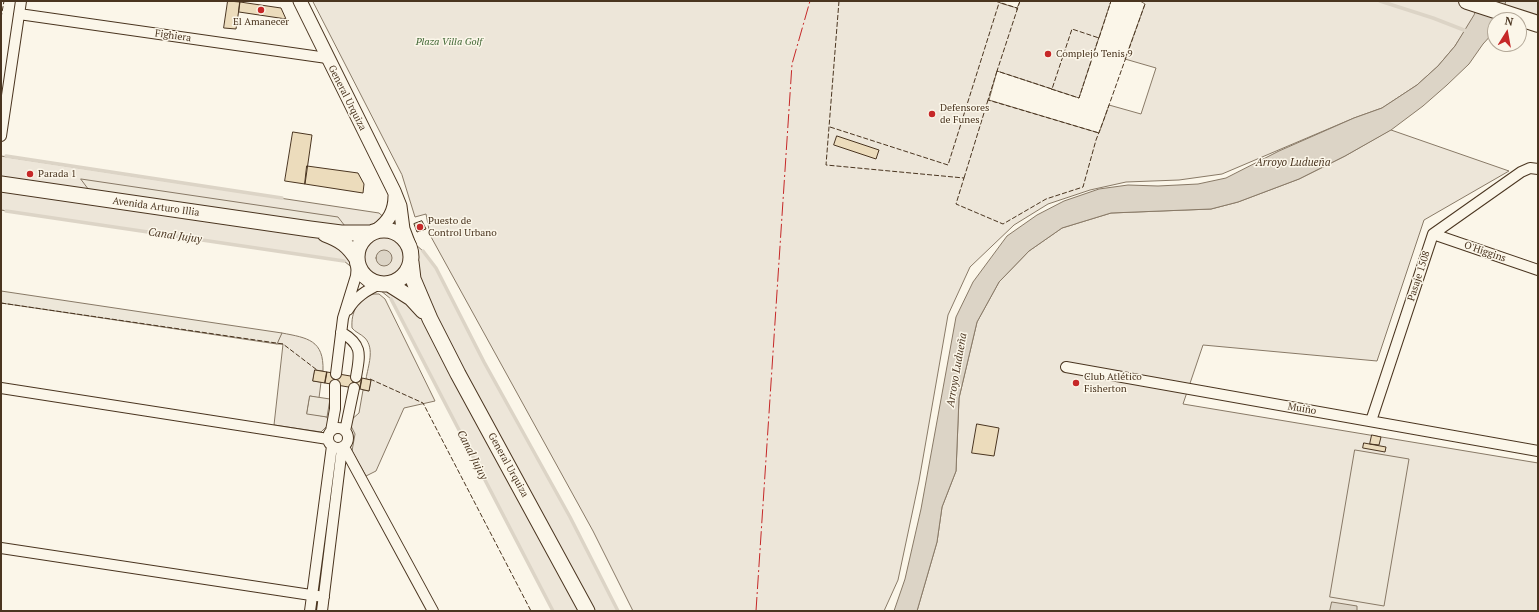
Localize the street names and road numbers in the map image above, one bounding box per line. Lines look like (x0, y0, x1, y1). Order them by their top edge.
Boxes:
street label: Fighiera (154, 28, 192, 44)
street label: General Urquiza (325, 63, 369, 133)
street label: Avenida Arturo Illia (112, 195, 200, 219)
street label: O'Higgins (1462, 239, 1508, 265)
street label: Pasaje 1508 (1405, 249, 1433, 303)
street label: Muiño (1287, 401, 1317, 417)
street label: General Urquiza (485, 431, 531, 499)

